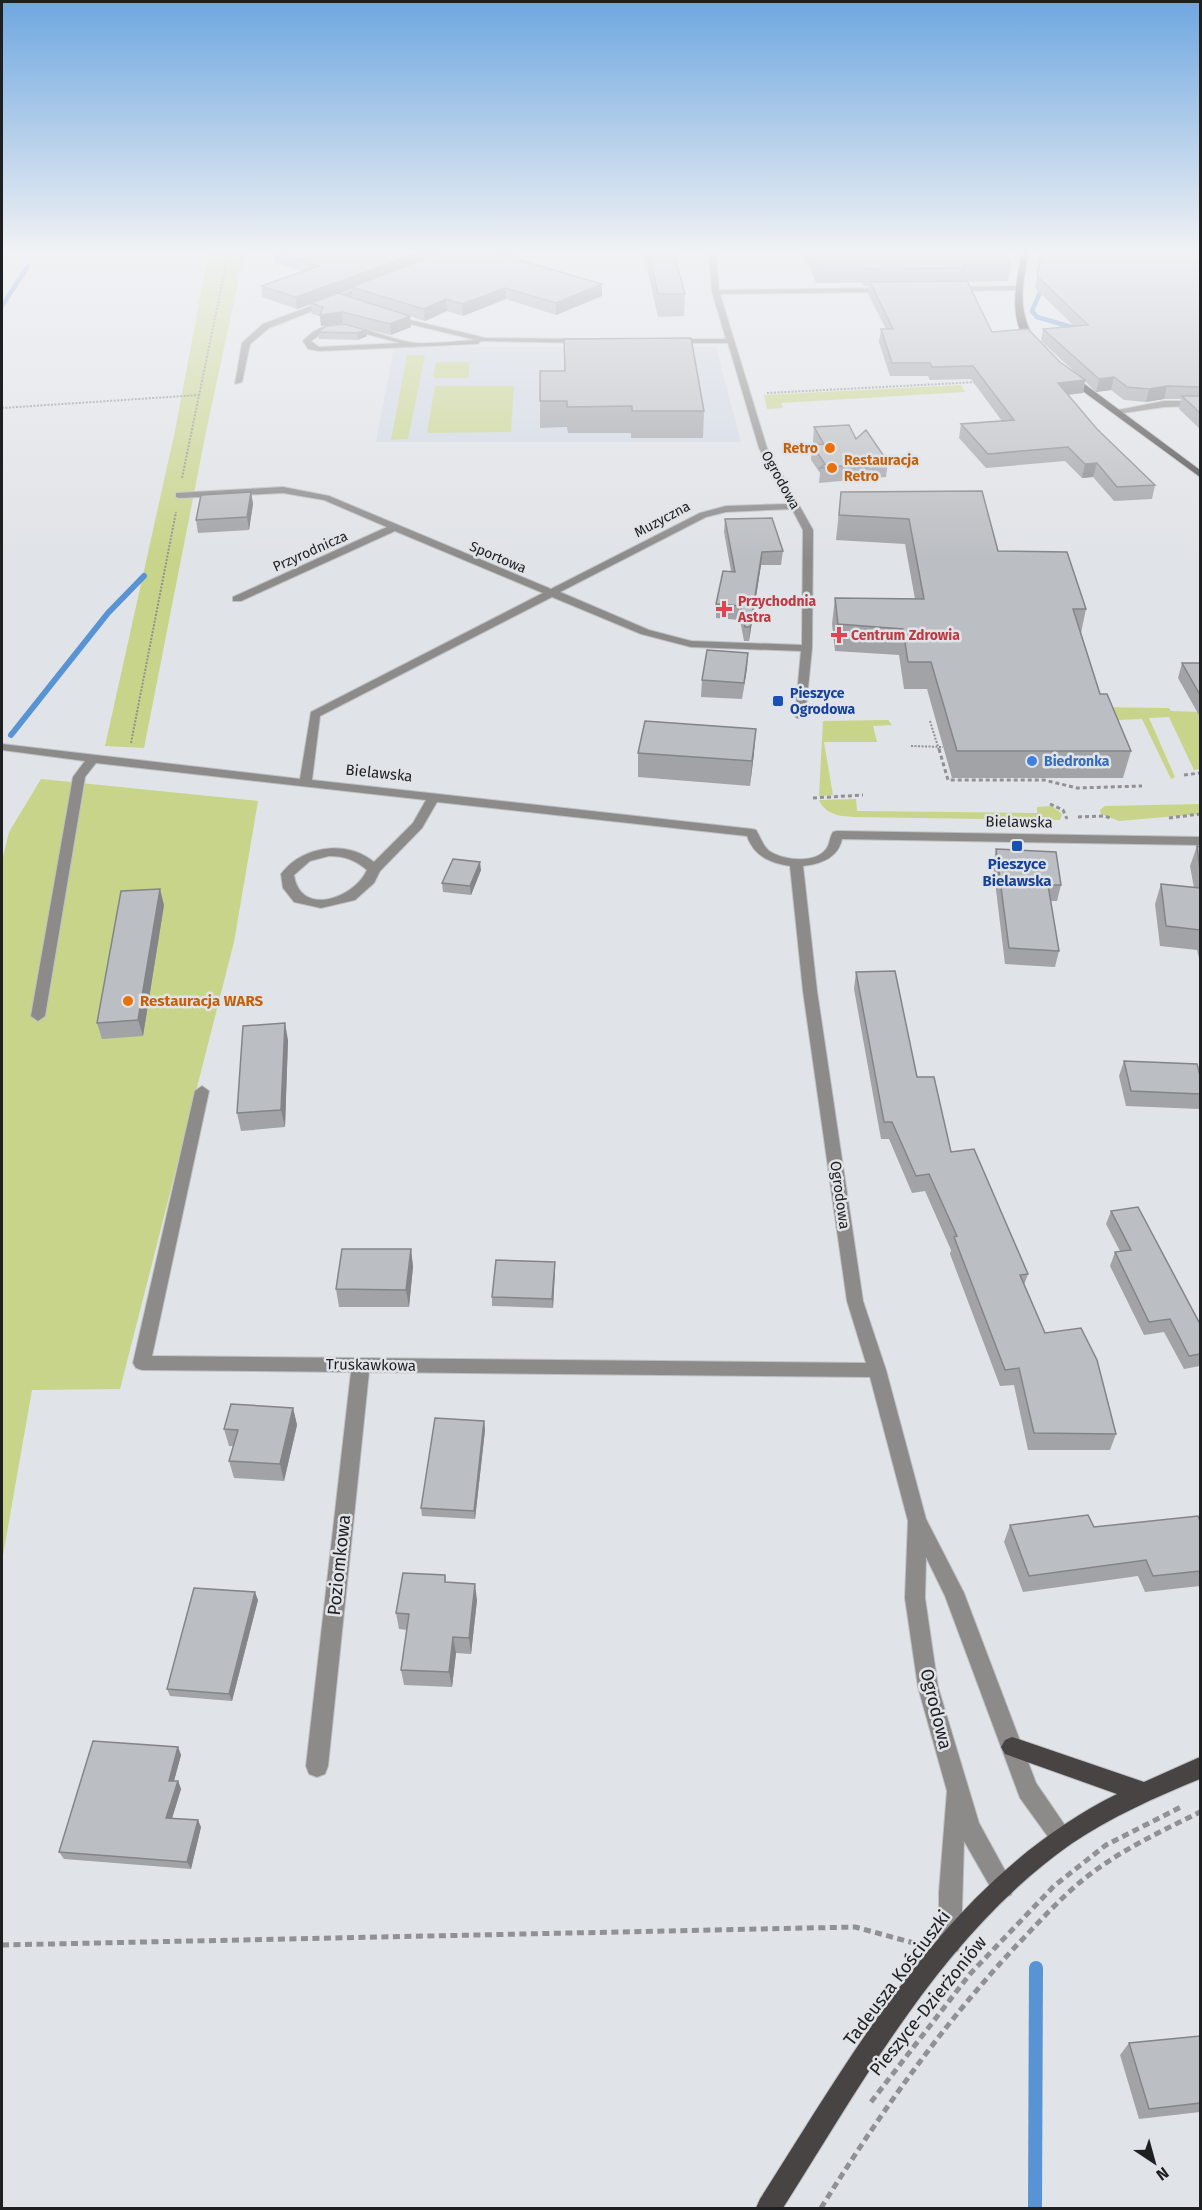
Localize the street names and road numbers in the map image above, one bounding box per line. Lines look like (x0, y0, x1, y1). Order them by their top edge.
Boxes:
street label: Ogrodowa (758, 448, 804, 512)
street label: Muzyczna (631, 498, 693, 541)
street label: Przyrodnicza (270, 527, 350, 575)
street label: Sportowa (467, 538, 529, 577)
street label: Bielawska (345, 761, 413, 785)
street label: Bielawska (985, 812, 1053, 832)
street label: Ogrodowa (826, 1160, 854, 1230)
street label: Truskawkowa (326, 1355, 416, 1375)
street label: Poziomkowa (323, 1514, 355, 1616)
street label: Ogrodowa (915, 1666, 957, 1752)
street label: Tadeusza Kościuszki (839, 1906, 955, 2050)
street label: Pieszyce-Dzierżoniów (865, 1931, 991, 2081)

